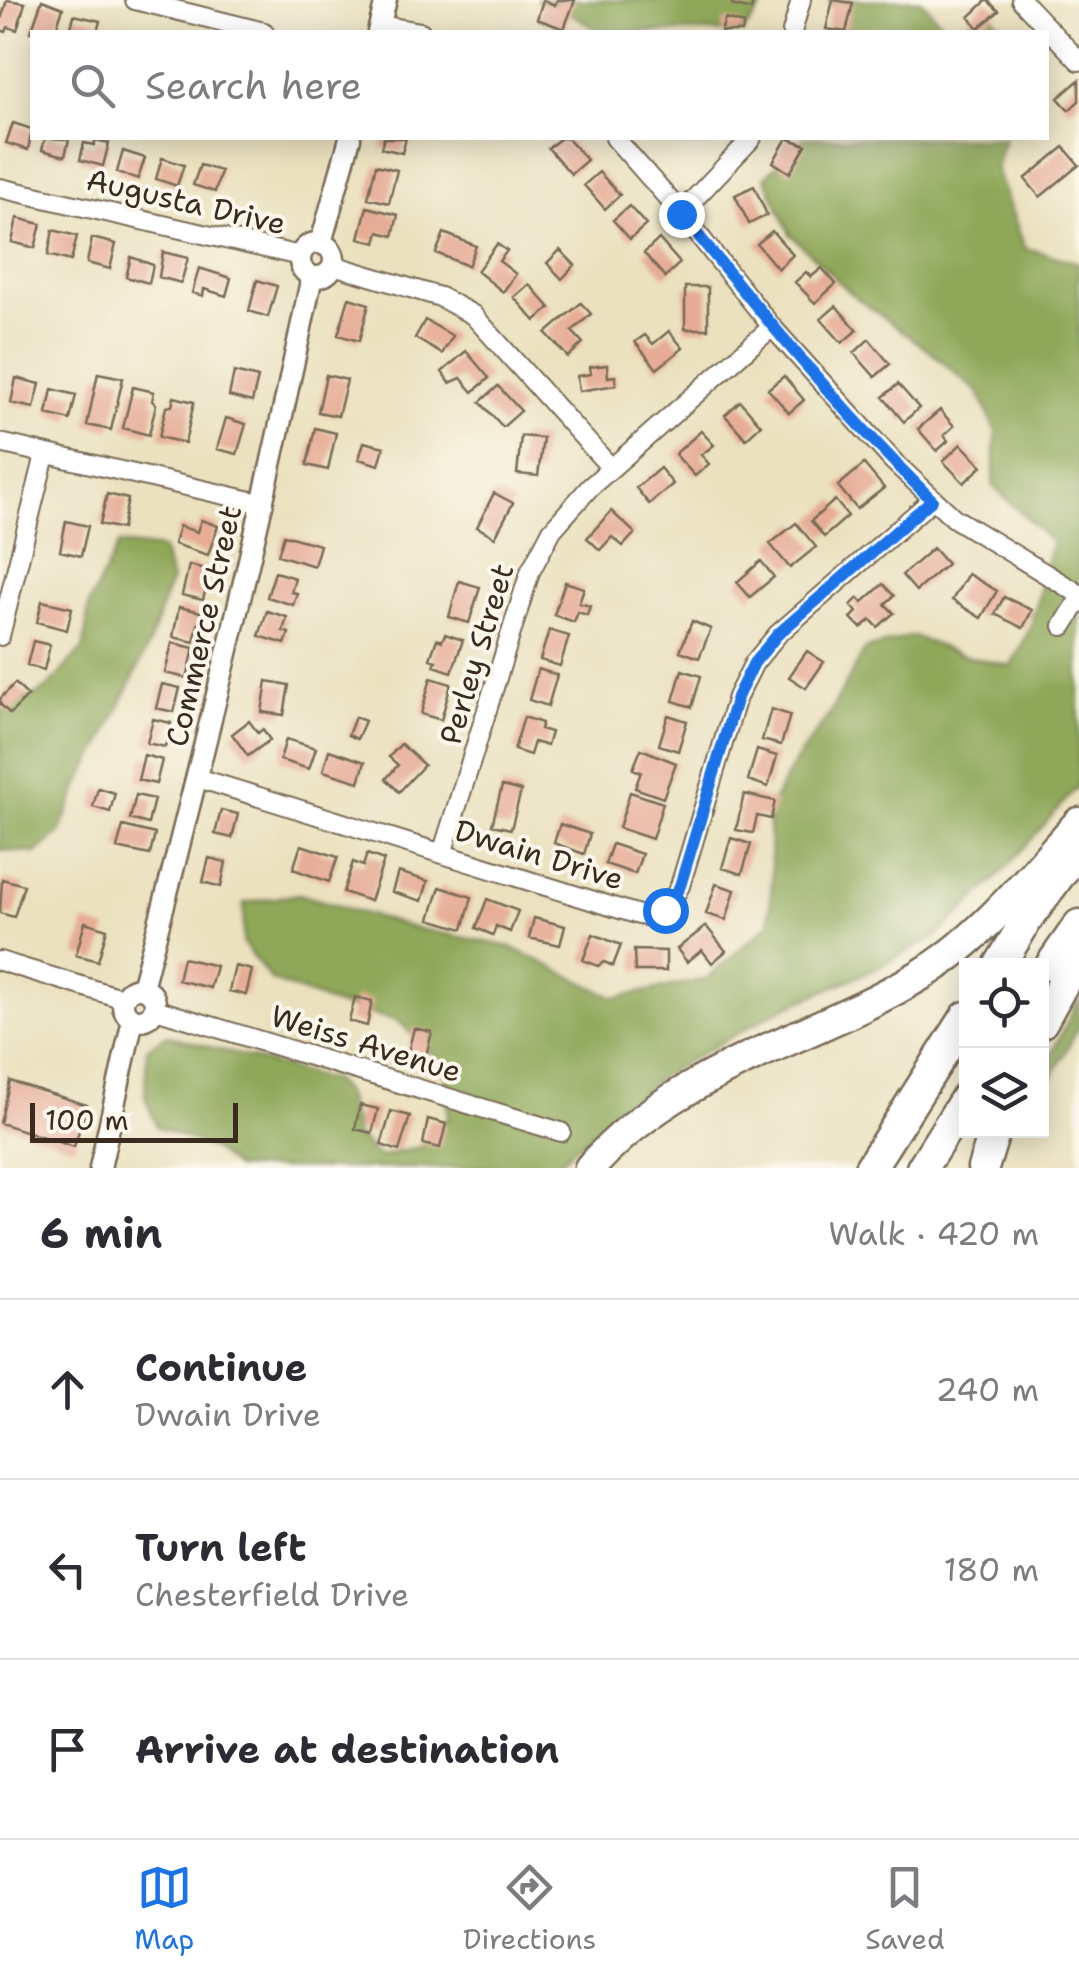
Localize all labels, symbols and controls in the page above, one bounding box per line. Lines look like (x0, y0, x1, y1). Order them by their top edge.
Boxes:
search box (30, 30, 1049, 140)
icon: search (65, 58, 120, 113)
text: Search here (145, 60, 362, 111)
street label: Augusta Drive (83, 159, 290, 244)
route end (659, 192, 705, 238)
street label: Commerce Street (156, 501, 251, 750)
street label: Perley Street (430, 558, 523, 749)
street label: Dwain Drive (450, 809, 629, 900)
route start (643, 888, 689, 934)
map controls (959, 958, 1049, 1138)
button: locate (959, 958, 1049, 1048)
street label: Weiss Avenue (266, 995, 466, 1092)
button: layers (959, 1048, 1049, 1138)
scale bar (30, 1098, 238, 1142)
text: 100 m (45, 1101, 129, 1139)
text: 6 min (40, 1205, 162, 1261)
text: Walk · 420 m (828, 1212, 1039, 1255)
text: Continue (135, 1342, 307, 1393)
icon: ahead (40, 1362, 95, 1417)
text: 240 m (936, 1368, 1039, 1411)
text: Dwain Drive (135, 1393, 321, 1436)
text: Turn left (135, 1522, 307, 1573)
icon: left (40, 1542, 95, 1597)
text: 180 m (943, 1548, 1039, 1591)
text: Chesterfield Drive (135, 1573, 409, 1616)
icon: arrive (40, 1722, 95, 1777)
text: Arrive at destination (135, 1724, 559, 1775)
tab: Map (134, 1860, 194, 1958)
tab: Directions (463, 1860, 596, 1958)
tab: Saved (865, 1860, 945, 1958)

